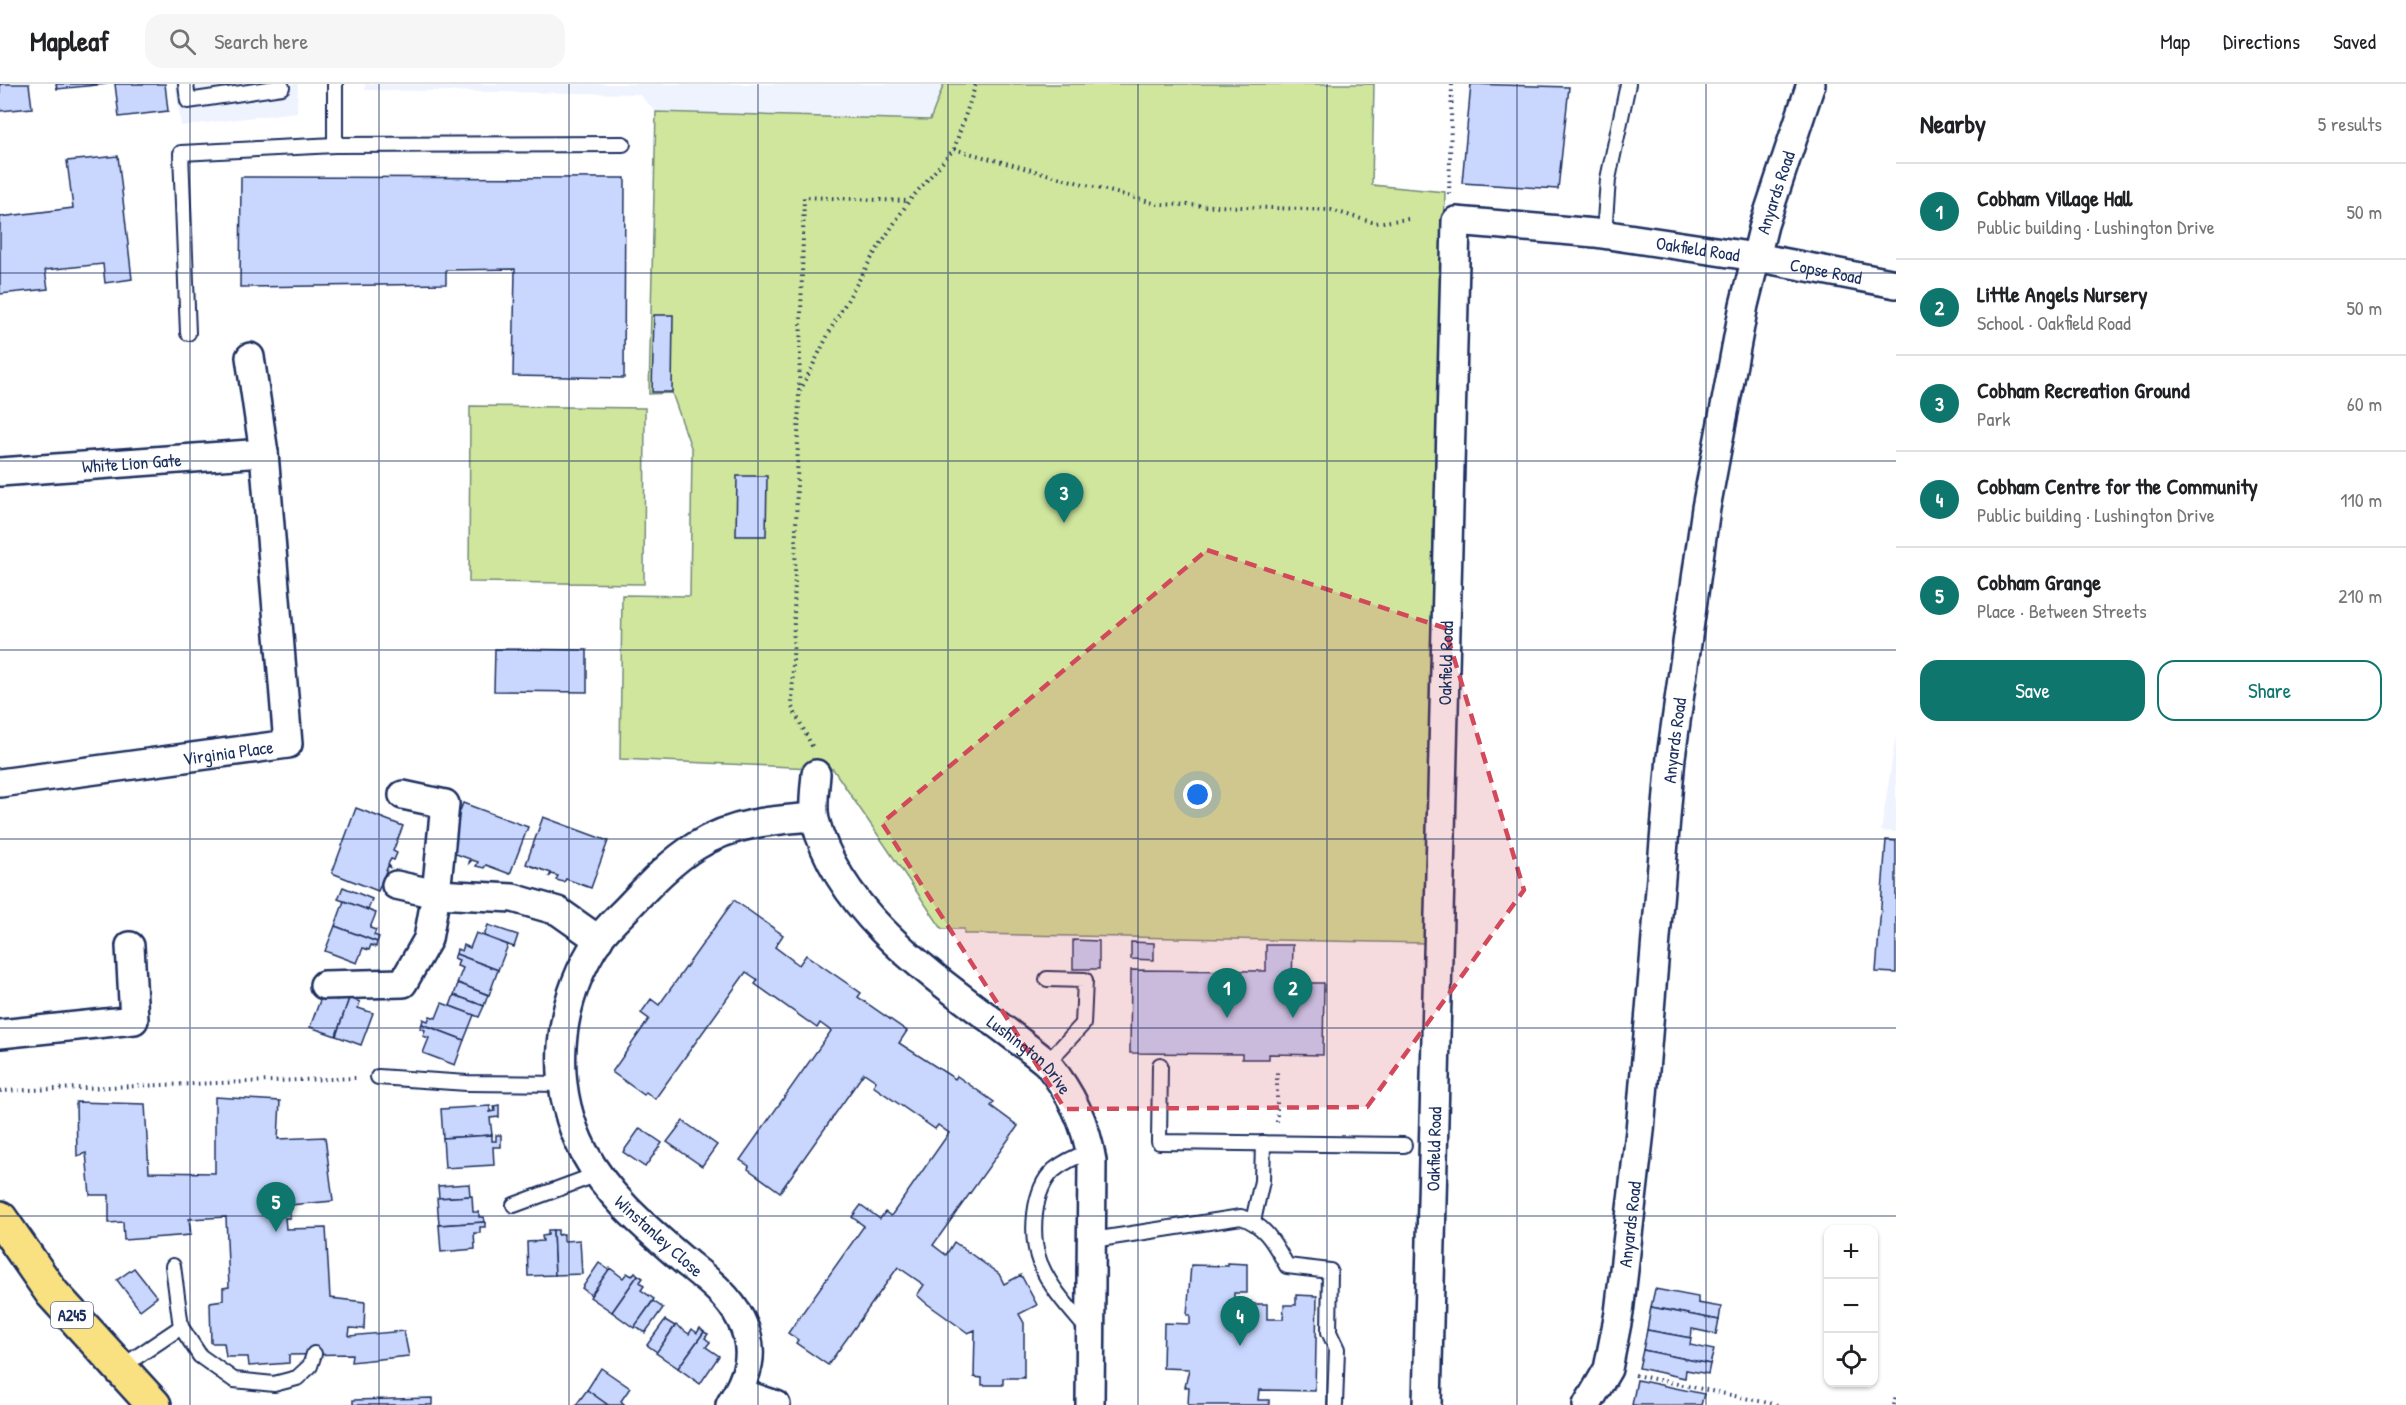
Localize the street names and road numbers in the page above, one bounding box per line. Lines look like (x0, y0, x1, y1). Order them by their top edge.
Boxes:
street label: Anyards Road (1750, 148, 1800, 237)
street label: Oakfield Road (1654, 230, 1742, 267)
street label: Copse Road (1788, 251, 1864, 290)
street label: White Lion Gate (81, 446, 182, 479)
street label: Oakfield Road (1432, 621, 1459, 706)
street label: Anyards Road (1656, 696, 1692, 784)
street label: Virginia Place (181, 734, 275, 771)
street label: Lushington Drive (982, 1009, 1078, 1099)
street label: Oakfield Road (1420, 1107, 1447, 1192)
street label: Anyards Road (1612, 1180, 1647, 1269)
street label: Winstanley Close (609, 1189, 709, 1283)
road number: A245 (51, 1302, 93, 1328)

